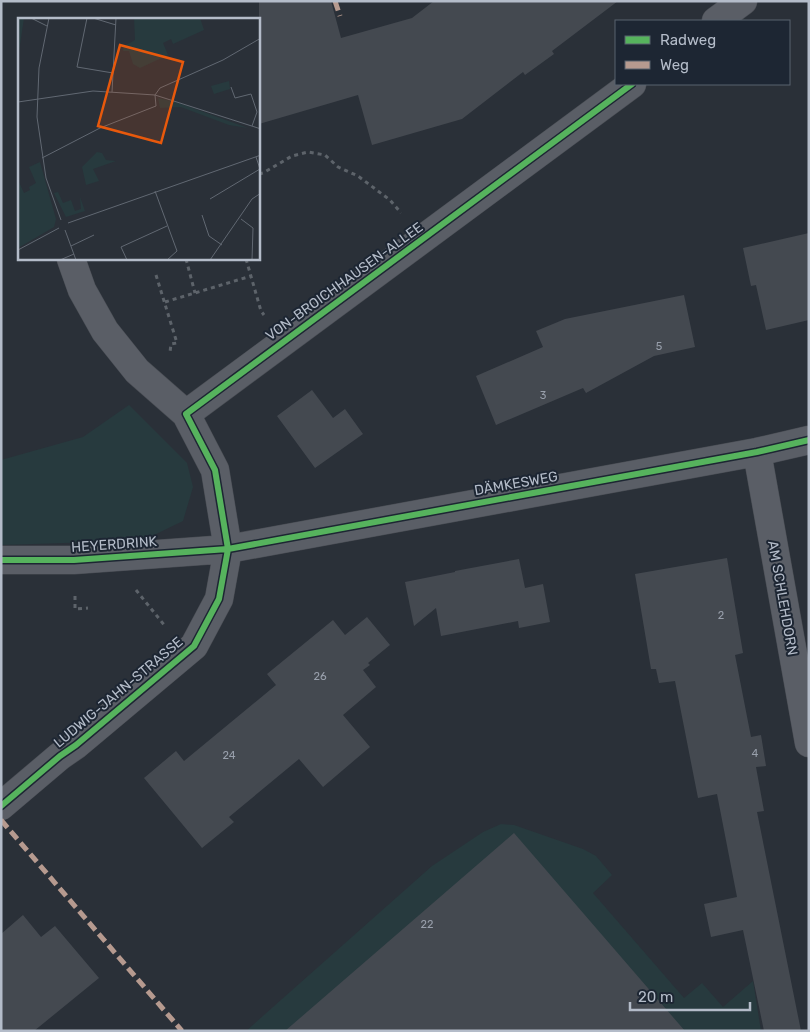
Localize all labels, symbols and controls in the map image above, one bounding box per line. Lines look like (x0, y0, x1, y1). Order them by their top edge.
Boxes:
inset map (18, 18, 260, 260)
legend (615, 20, 790, 85)
text: Radweg (660, 31, 716, 49)
text: Weg (660, 56, 689, 74)
street label: VON-BROICHHAUSEN-ALLEE (262, 219, 426, 344)
house number: 5 (656, 340, 663, 353)
house number: 3 (540, 389, 547, 402)
street label: DÄMKESWEG (473, 468, 559, 499)
street label: HEYERDRINK (71, 533, 158, 556)
street label: AM SCHLEHDORN (764, 539, 801, 657)
house number: 2 (718, 609, 724, 622)
street label: LUDWIG-JAHN-STRASSE (50, 633, 186, 751)
house number: 26 (313, 670, 327, 683)
house number: 4 (752, 747, 759, 760)
house number: 24 (222, 749, 236, 762)
house number: 22 (421, 918, 433, 931)
scale bar (630, 980, 750, 1012)
text: 20 m (638, 988, 673, 1006)

